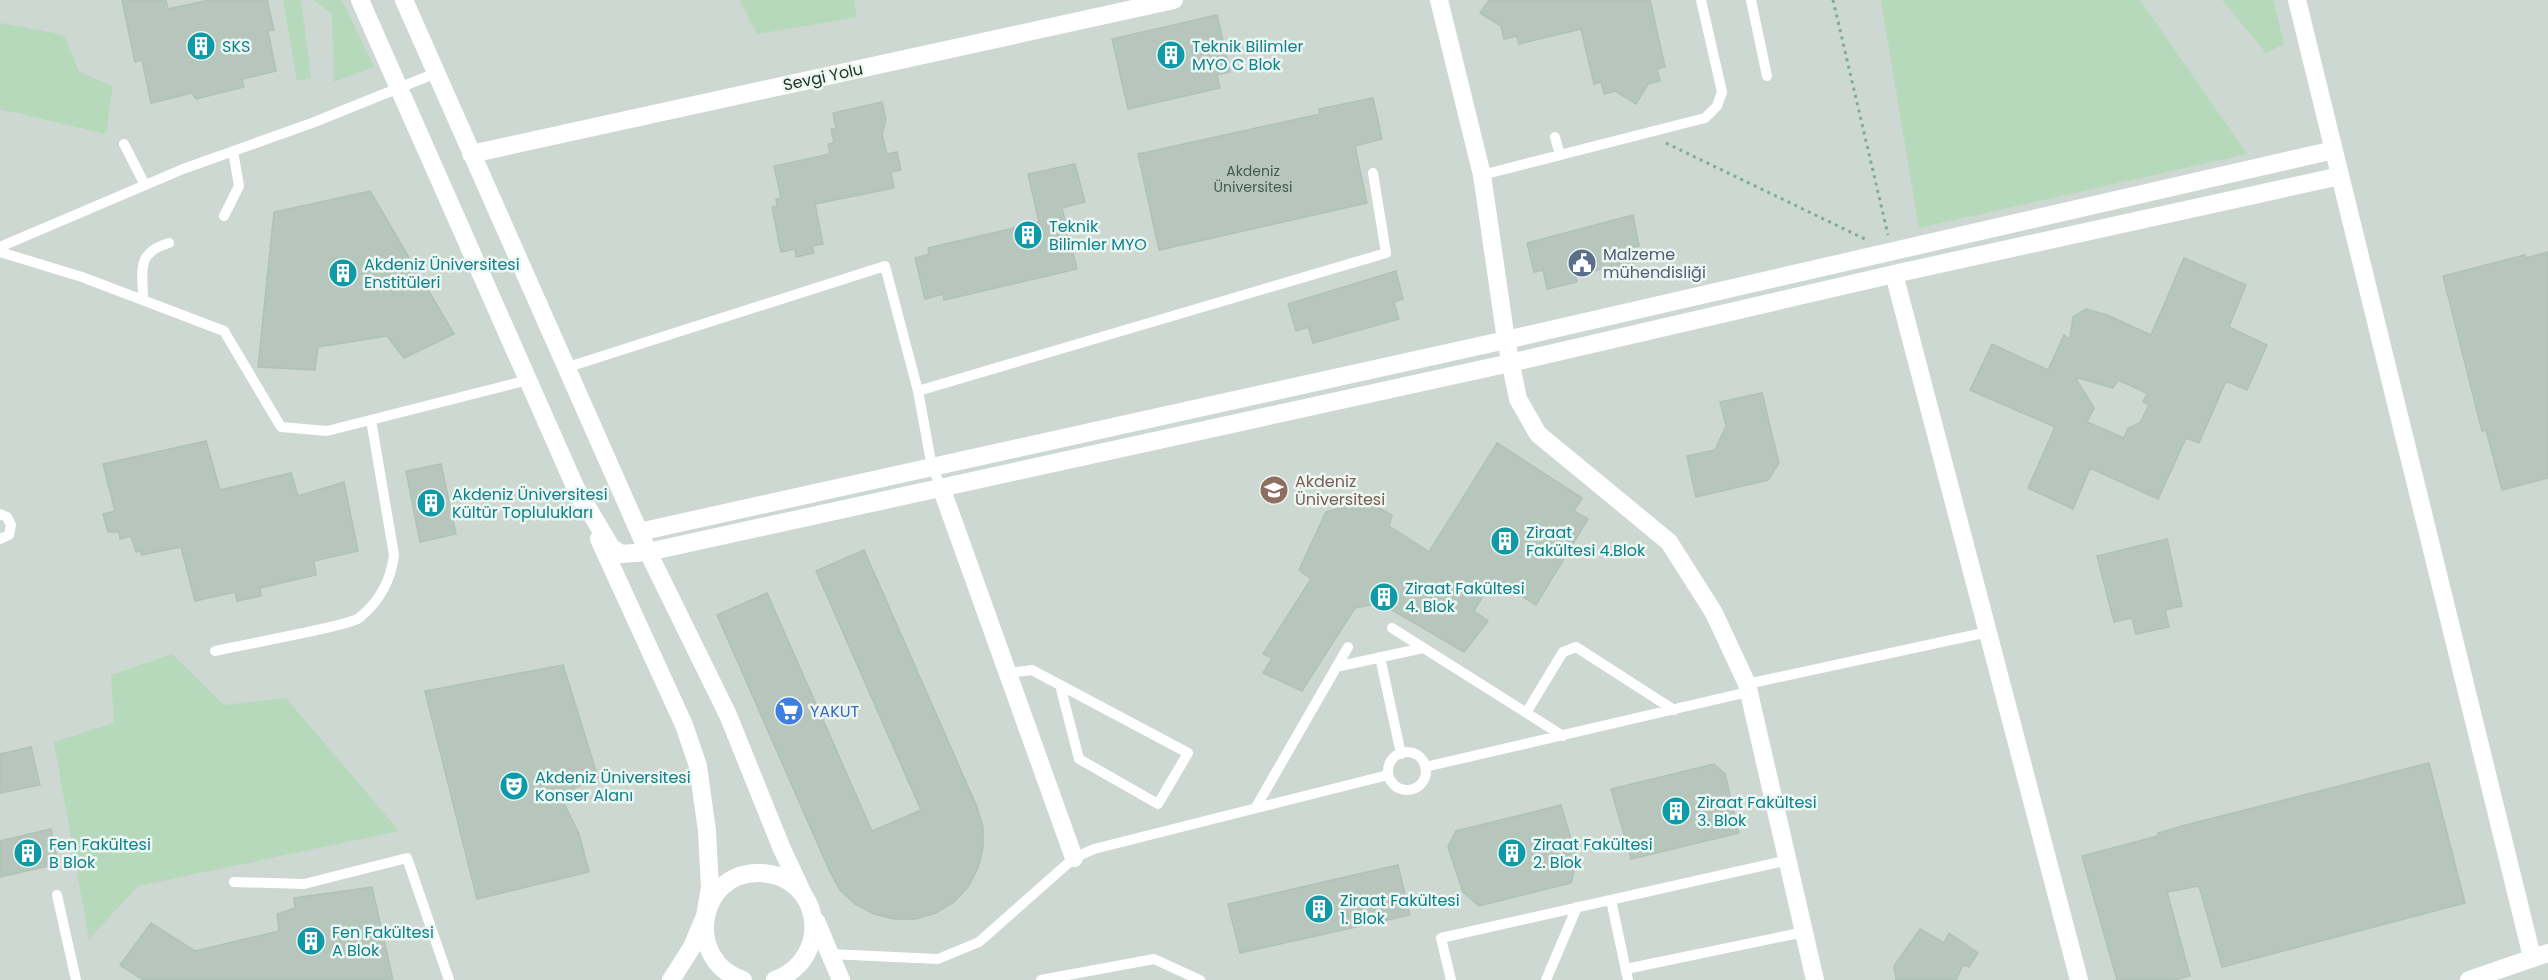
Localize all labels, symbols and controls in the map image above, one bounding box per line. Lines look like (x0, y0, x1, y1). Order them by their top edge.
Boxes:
building icon: SKS (185, 30, 217, 62)
place label: SKS (222, 35, 250, 58)
place label: Teknik Bilimler MYO C Blok (1192, 35, 1303, 76)
building icon: Teknik Bilimler MYO C Blok (1155, 39, 1187, 71)
street label: Sevgi Yolu (781, 57, 865, 97)
house number: Akdeniz Üniversitesi (1214, 161, 1292, 197)
place label: Teknik Bilimler MYO (1049, 215, 1147, 256)
building icon: Teknik Bilimler MYO (1012, 219, 1044, 251)
place label: Malzeme mühendisliği (1603, 243, 1706, 284)
public building icon: Malzeme mühendisliği (1566, 247, 1598, 279)
place label: Akdeniz Üniversitesi Enstitüleri (364, 253, 520, 294)
building icon: Akdeniz Üniversitesi Enstitüleri (327, 257, 359, 289)
place label: Akdeniz Üniversitesi (1295, 470, 1385, 511)
school or university icon: Akdeniz Üniversitesi (1258, 474, 1290, 506)
place label: Akdeniz Üniversitesi Kültür Toplulukları (452, 483, 608, 524)
building icon: Akdeniz Üniversitesi Kültür Toplulukları (415, 487, 447, 519)
place label: Ziraat Fakültesi 4.Blok (1526, 521, 1646, 562)
building icon: Ziraat Fakültesi 4.Blok (1489, 525, 1521, 557)
place label: Ziraat Fakültesi 4. Blok (1405, 577, 1525, 618)
building icon: Ziraat Fakültesi 4. Blok (1368, 581, 1400, 613)
supermarket icon: YAKUT (773, 695, 805, 727)
place label: YAKUT (810, 700, 860, 723)
place label: Akdeniz Üniversitesi Konser Alanı (535, 766, 691, 807)
theatre icon: Akdeniz Üniversitesi Konser Alanı (498, 770, 530, 802)
place label: Ziraat Fakültesi 3. Blok (1697, 791, 1817, 832)
building icon: Ziraat Fakültesi 3. Blok (1660, 795, 1692, 827)
place label: Fen Fakültesi B Blok (49, 833, 151, 874)
place label: Ziraat Fakültesi 2. Blok (1533, 833, 1653, 874)
building icon: Fen Fakültesi B Blok (12, 837, 44, 869)
building icon: Ziraat Fakültesi 2. Blok (1496, 837, 1528, 869)
place label: Ziraat Fakültesi 1. Blok (1340, 889, 1460, 930)
building icon: Ziraat Fakültesi 1. Blok (1303, 893, 1335, 925)
place label: Fen Fakültesi A Blok (332, 921, 434, 962)
building icon: Fen Fakültesi A Blok (295, 925, 327, 957)

